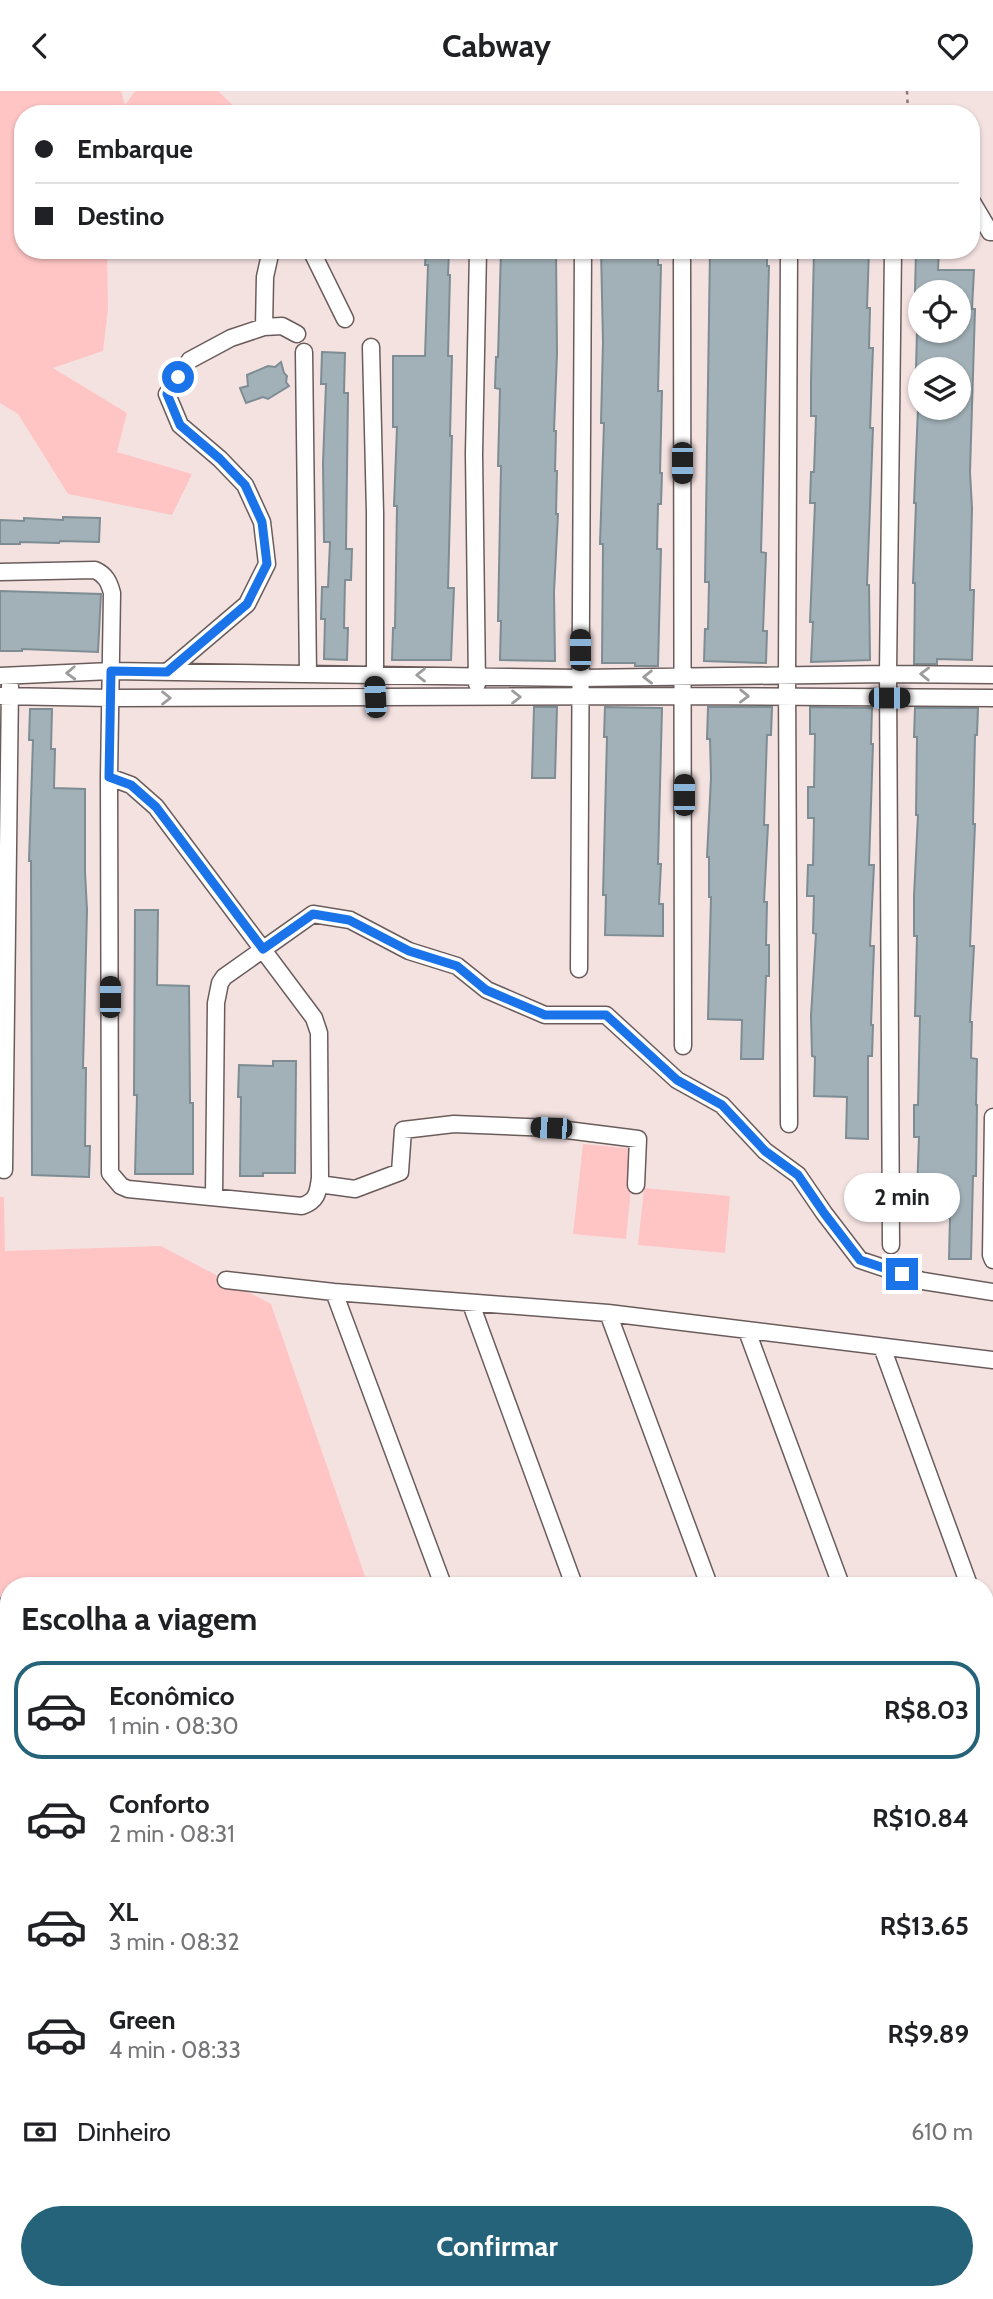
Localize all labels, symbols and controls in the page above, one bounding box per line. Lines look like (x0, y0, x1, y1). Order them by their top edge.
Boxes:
text: Cabway (442, 26, 551, 65)
icon: back (21, 27, 59, 65)
icon: heart (934, 27, 972, 65)
text: Embarque (77, 133, 193, 165)
text: Destino (77, 200, 164, 232)
map controls (908, 280, 971, 420)
button: locate (908, 280, 971, 343)
button: layers (908, 357, 971, 420)
route start (162, 361, 194, 393)
car (672, 442, 693, 484)
car (570, 629, 591, 671)
one-way arrow (65, 665, 76, 680)
one-way arrow (919, 666, 930, 682)
one-way arrow (415, 667, 426, 683)
one-way arrow (643, 669, 653, 685)
car (364, 675, 387, 719)
car (869, 688, 911, 709)
one-way arrow (511, 689, 522, 705)
one-way arrow (738, 689, 749, 704)
one-way arrow (161, 690, 172, 706)
car (674, 774, 695, 816)
car (100, 976, 121, 1018)
car (530, 1117, 573, 1139)
callout: 2 min (844, 1173, 960, 1221)
text: 2 min (874, 1183, 930, 1211)
route end (886, 1258, 918, 1290)
text: Escolha a viagem (21, 1599, 257, 1638)
icon: car (25, 1679, 88, 1742)
text: Econômico (109, 1680, 235, 1712)
text: R$8.03 (884, 1694, 969, 1726)
text: 1 min · 08:30 (109, 1712, 239, 1740)
icon: car (25, 1787, 88, 1850)
text: Conforto (109, 1788, 210, 1820)
text: R$10.84 (872, 1802, 969, 1834)
text: 2 min · 08:31 (109, 1820, 235, 1848)
icon: car (25, 1895, 88, 1958)
text: XL (109, 1896, 138, 1928)
text: R$13.65 (880, 1910, 969, 1942)
text: 3 min · 08:32 (109, 1928, 240, 1956)
icon: car (25, 2003, 88, 2066)
text: Green (109, 2004, 176, 2036)
text: R$9.89 (887, 2018, 969, 2050)
text: 4 min · 08:33 (109, 2036, 241, 2064)
icon: cash (21, 2113, 59, 2151)
text: Dinheiro (77, 2116, 171, 2148)
text: 610 m (911, 2118, 973, 2146)
button: Confirmar (21, 2206, 973, 2286)

